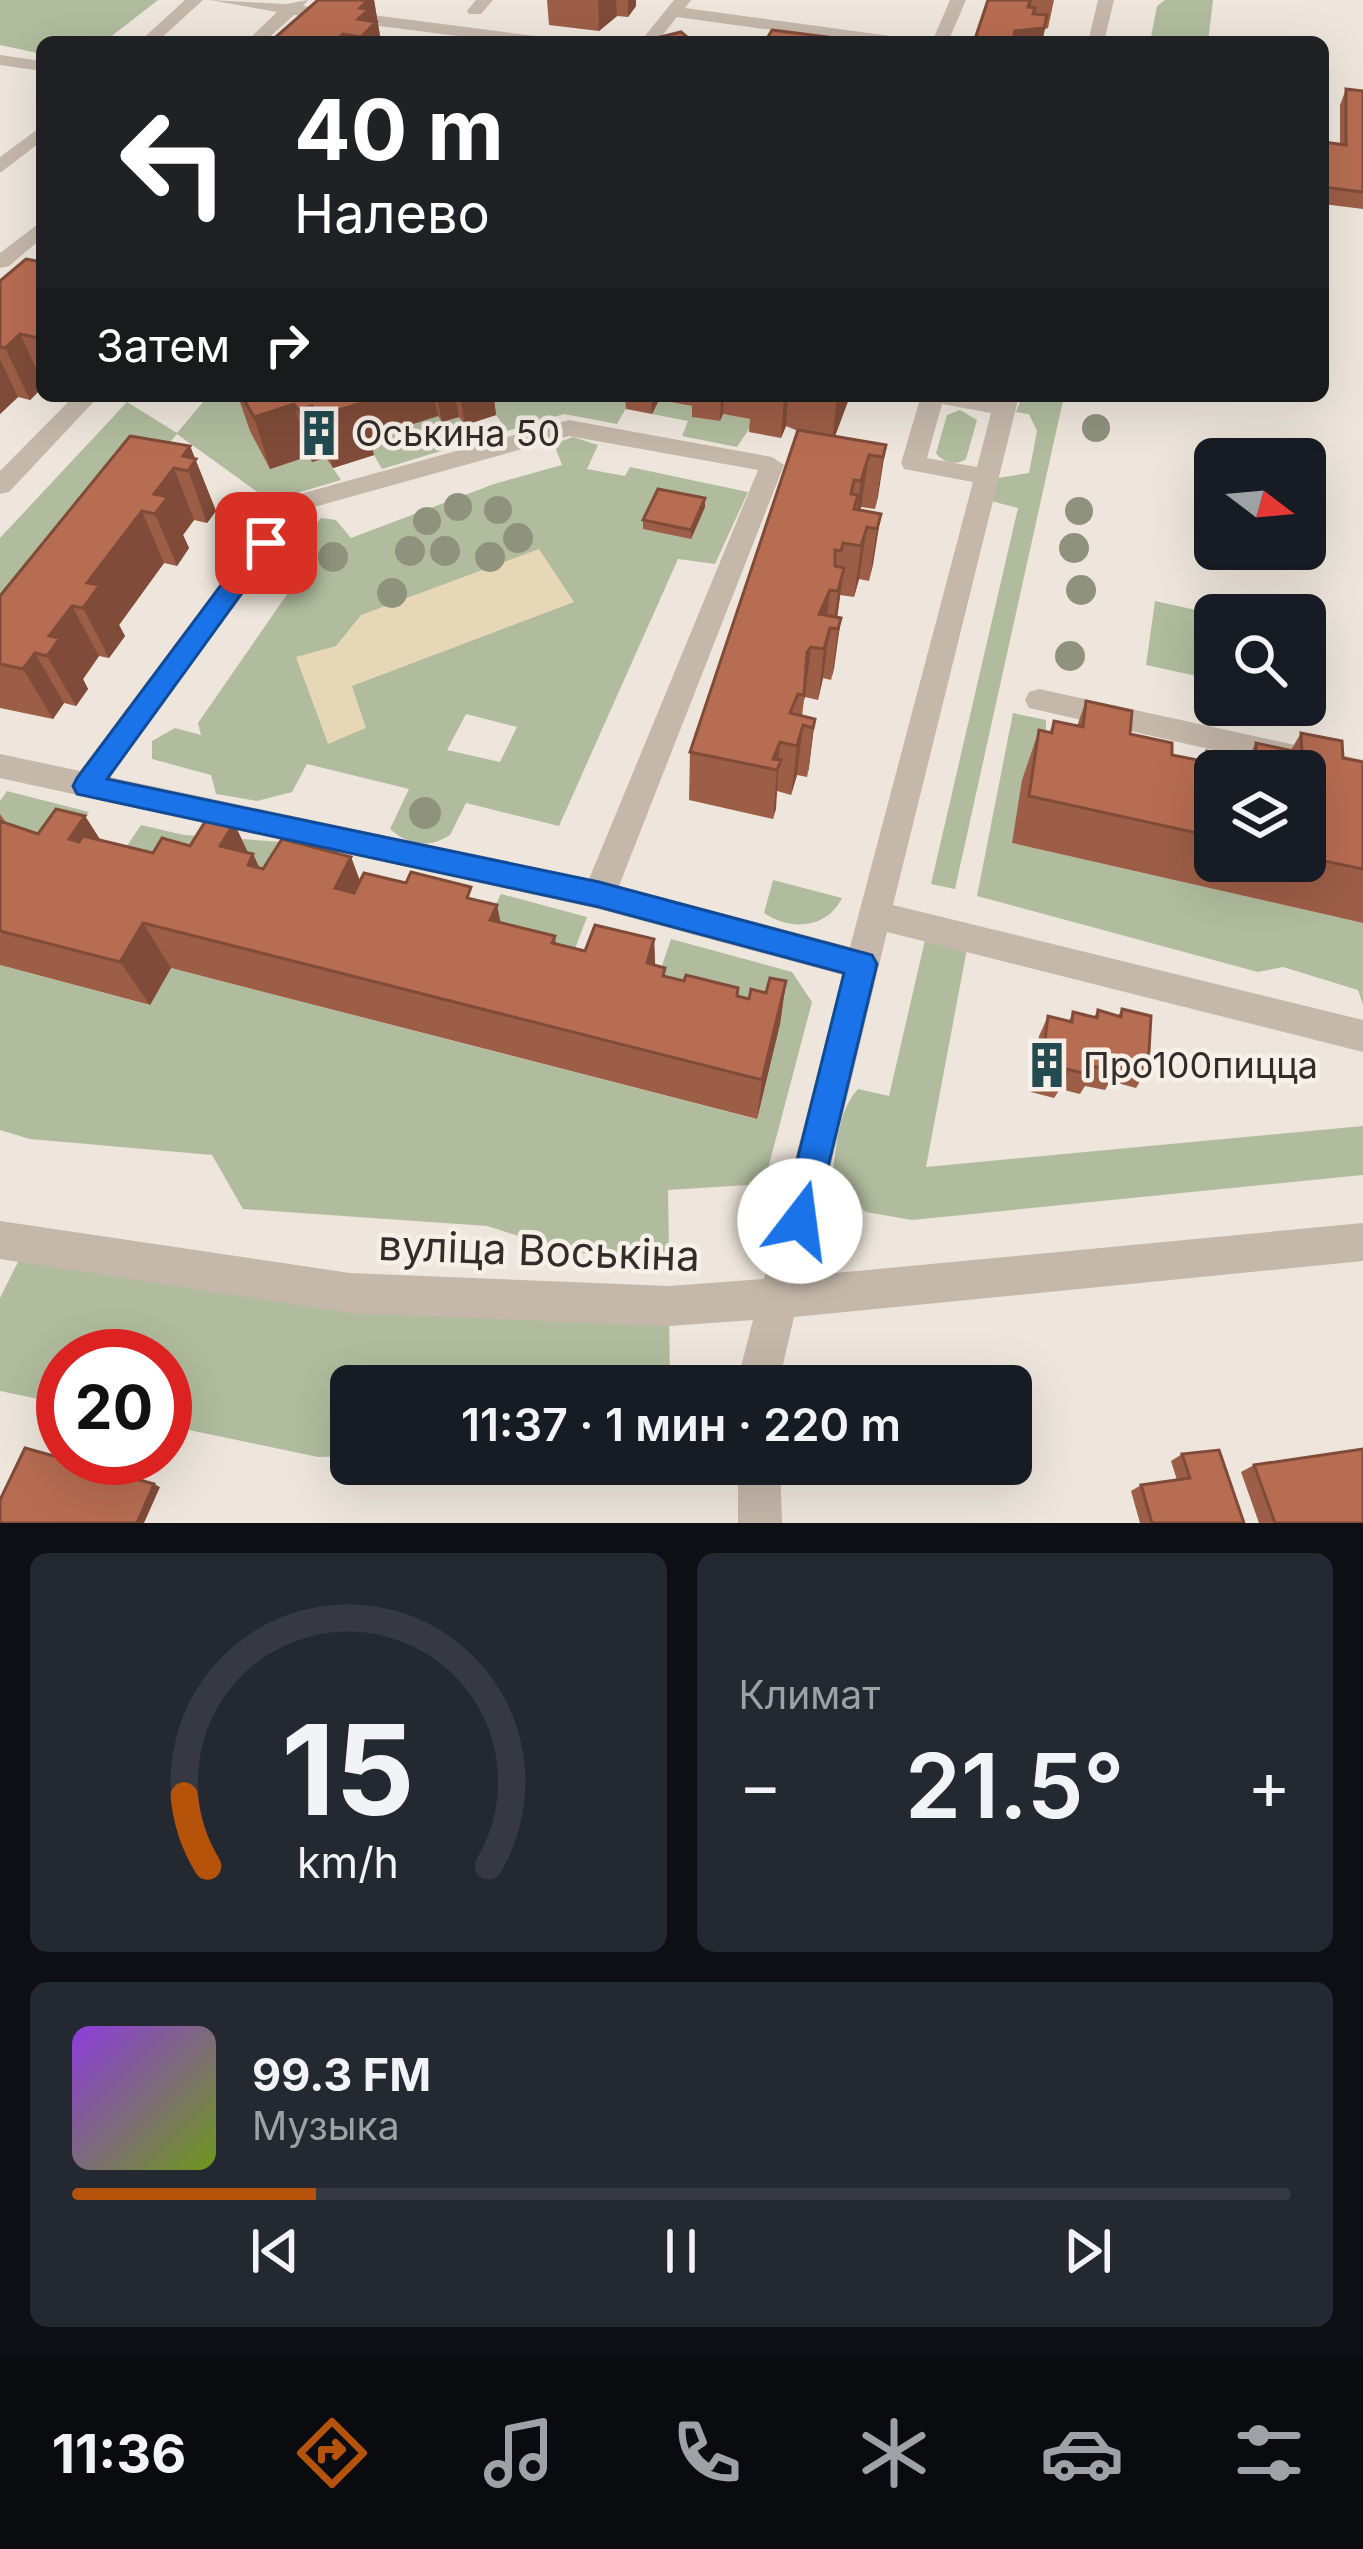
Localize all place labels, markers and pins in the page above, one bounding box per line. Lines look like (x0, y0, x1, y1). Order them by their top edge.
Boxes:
building icon: Оськина 50 (294, 408, 344, 458)
place label: Оськина 50 (355, 411, 560, 455)
pin (215, 492, 317, 594)
building icon: Про100пицца (1022, 1040, 1072, 1090)
place label: Про100пицца (1083, 1043, 1318, 1087)

